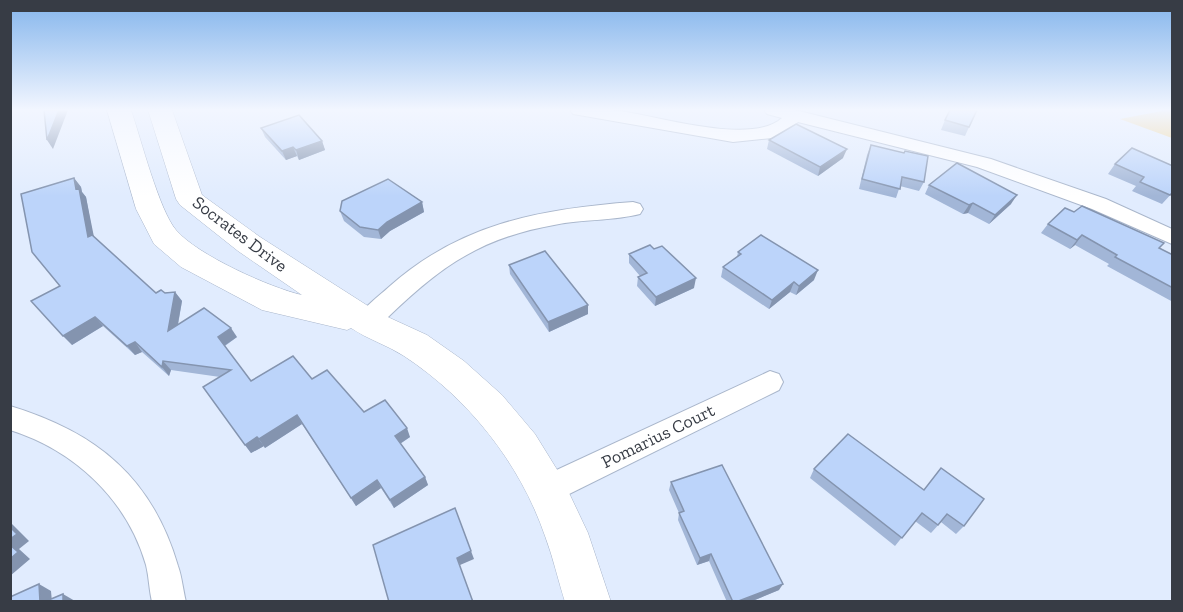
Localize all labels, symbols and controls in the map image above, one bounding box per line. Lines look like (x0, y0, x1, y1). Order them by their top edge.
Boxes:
street label: Socrates Drive (188, 191, 292, 277)
street label: Pomarius Court (598, 399, 719, 473)

